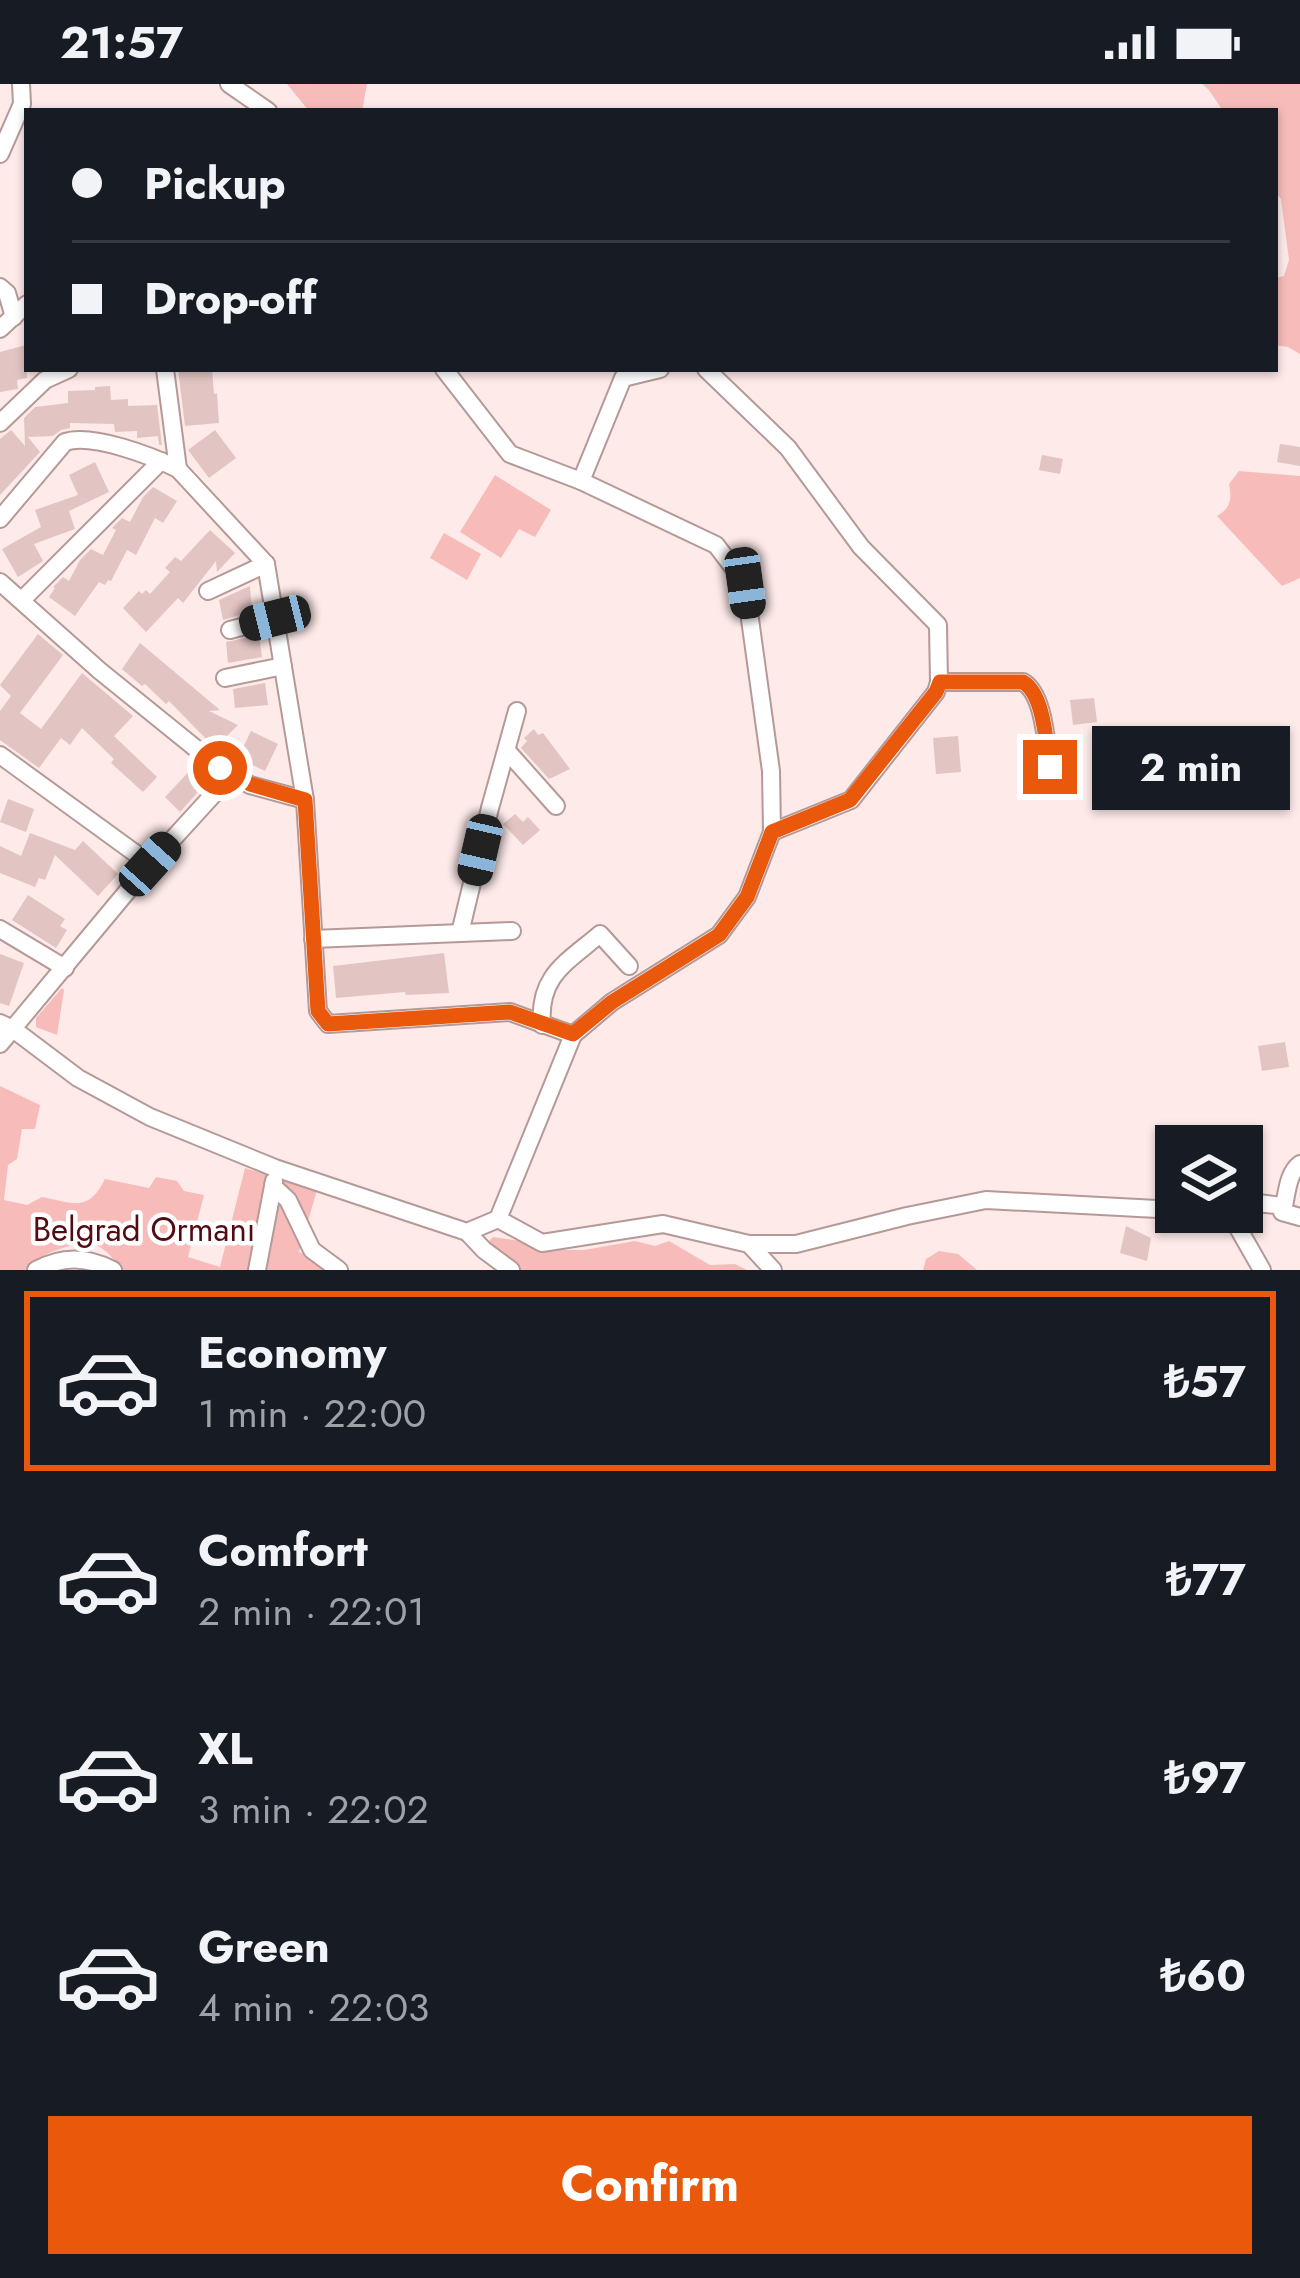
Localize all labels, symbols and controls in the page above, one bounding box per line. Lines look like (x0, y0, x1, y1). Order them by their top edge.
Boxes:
text: 21:57 (60, 10, 183, 75)
text: Pickup (144, 151, 286, 216)
text: Drop-off (144, 266, 317, 331)
car (722, 545, 768, 621)
car (236, 592, 314, 644)
callout: 2 min (1092, 725, 1290, 809)
text: 2 min (1140, 739, 1242, 796)
route end (1023, 740, 1077, 794)
route start (193, 741, 247, 795)
car (454, 811, 506, 889)
car (113, 825, 187, 903)
map controls (1155, 1125, 1263, 1233)
button: layers (1155, 1125, 1263, 1233)
park label: Belgrad Ormanı (33, 1206, 255, 1253)
text: Economy (198, 1320, 386, 1385)
icon: car (54, 1327, 162, 1435)
text: ₺57 (1164, 1349, 1246, 1414)
text: 1 min · 22:00 (198, 1385, 426, 1442)
text: Comfort (198, 1518, 368, 1583)
icon: car (54, 1525, 162, 1633)
text: ₺77 (1166, 1547, 1246, 1612)
text: 2 min · 22:01 (198, 1583, 425, 1640)
text: XL (198, 1716, 253, 1781)
icon: car (54, 1723, 162, 1831)
text: ₺97 (1164, 1745, 1246, 1810)
text: 3 min · 22:02 (198, 1781, 429, 1838)
text: Green (198, 1914, 330, 1979)
icon: car (54, 1921, 162, 2029)
text: ₺60 (1160, 1943, 1246, 2008)
text: 4 min · 22:03 (198, 1979, 429, 2036)
button: Confirm (48, 2116, 1252, 2254)

